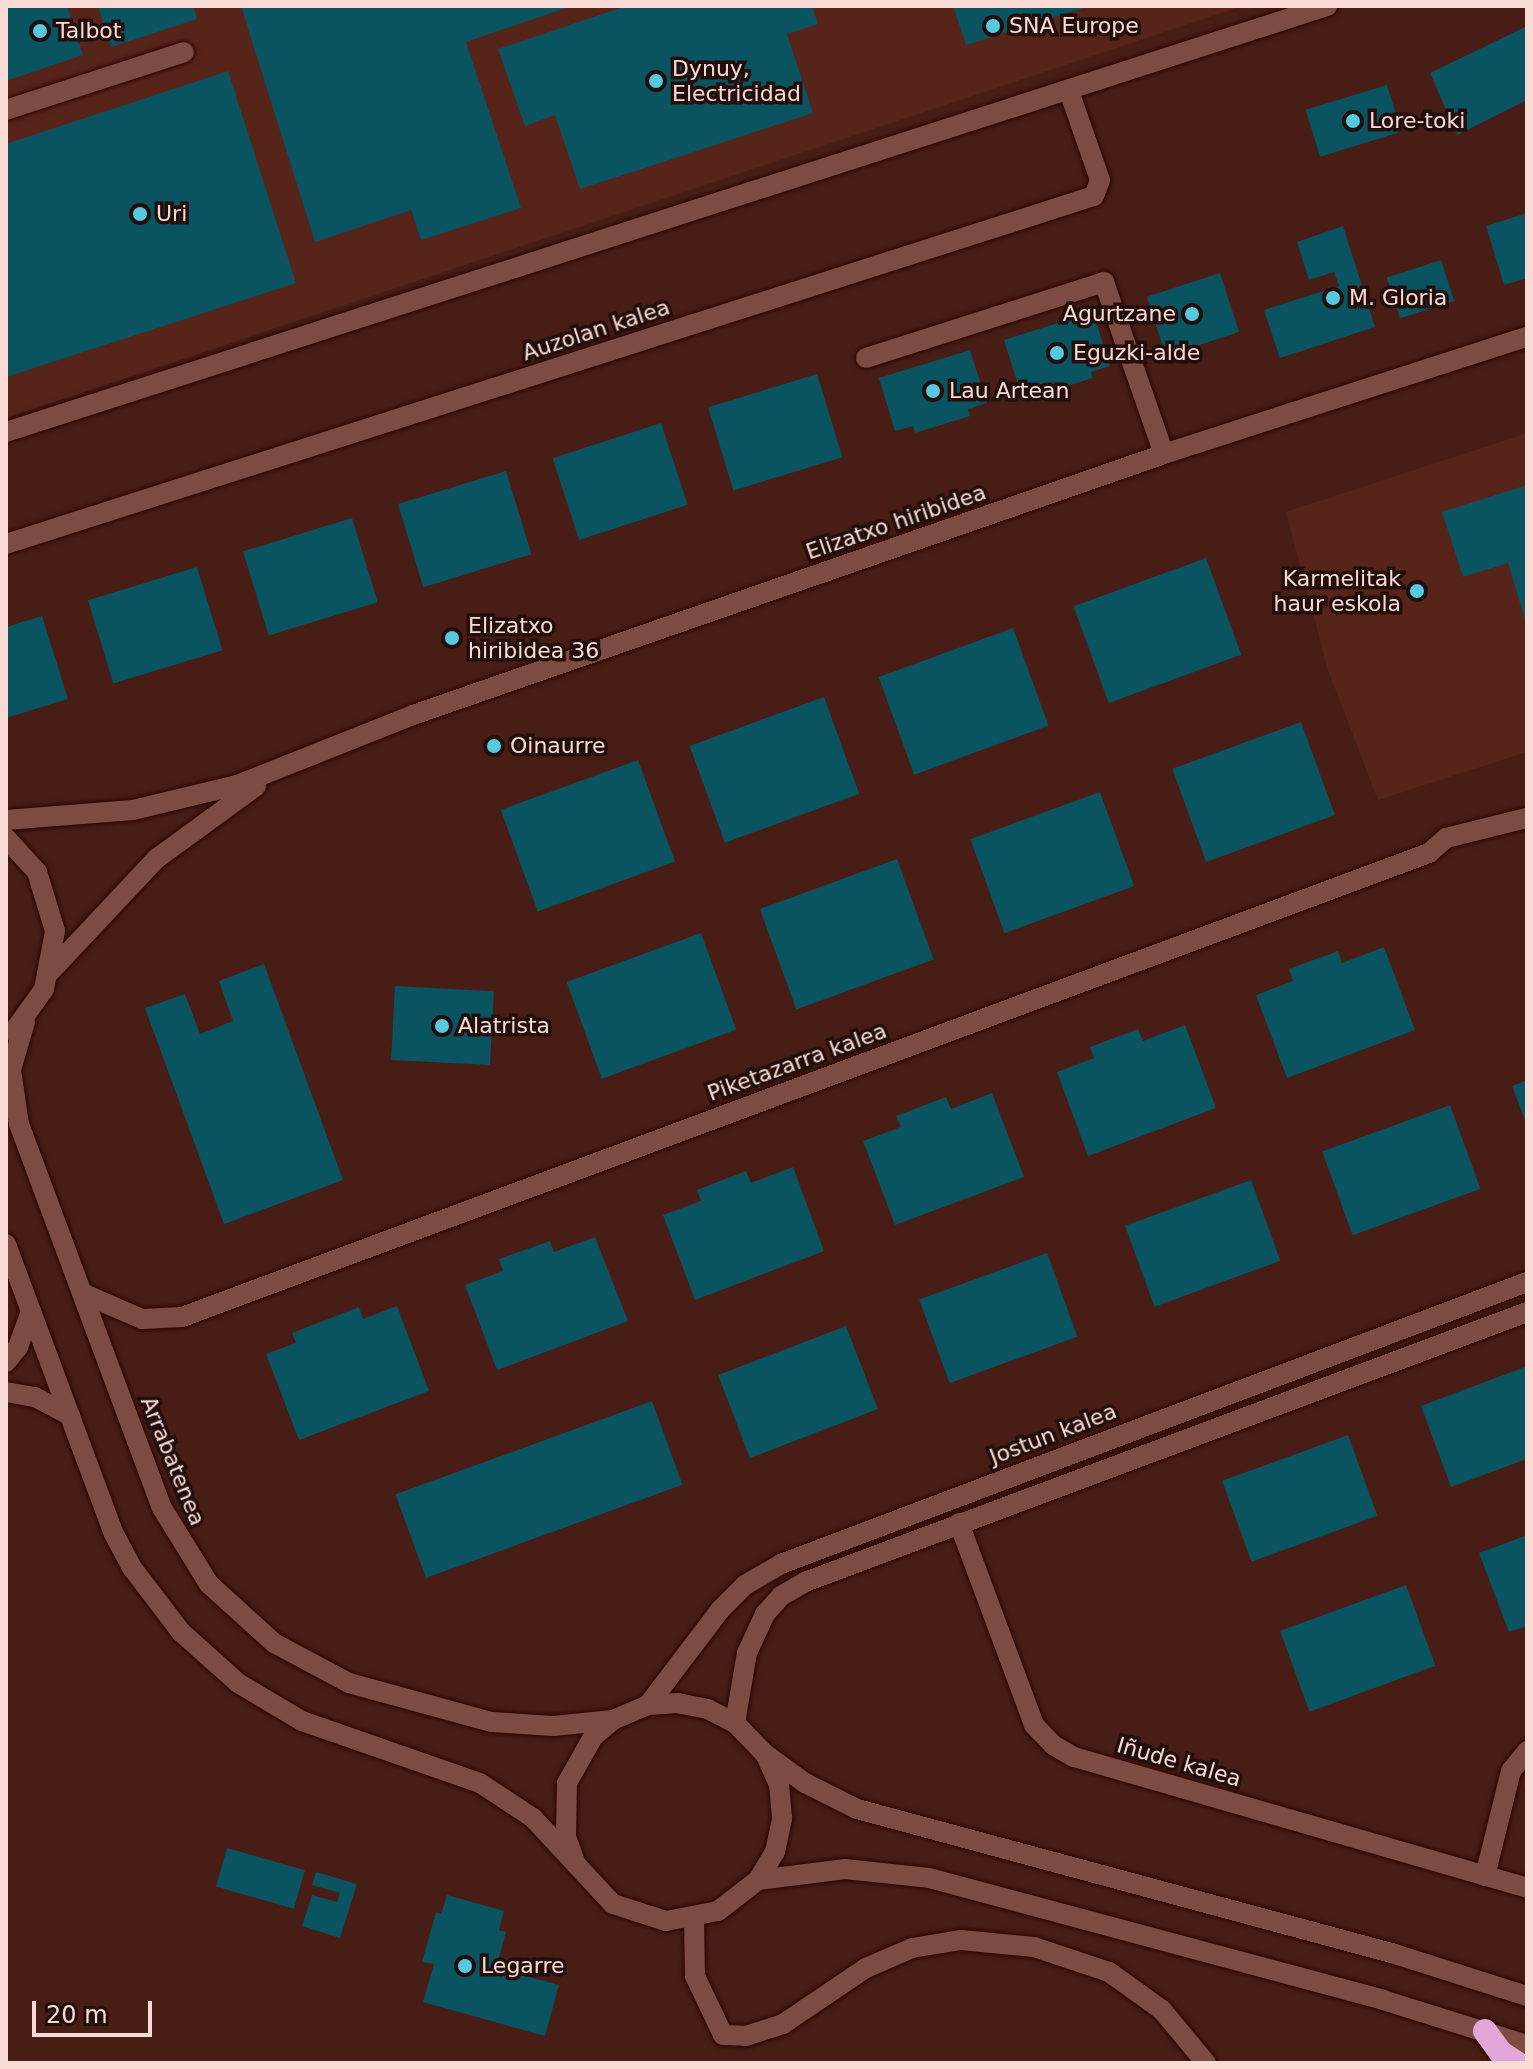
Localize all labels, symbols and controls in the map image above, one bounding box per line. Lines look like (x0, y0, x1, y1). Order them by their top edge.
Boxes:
place label: SNA Europe (1009, 13, 1139, 39)
marker: SNA Europe (984, 17, 1002, 35)
place label: Talbot (56, 18, 121, 44)
marker: Talbot (31, 22, 49, 40)
place label: Dynuy, Electricidad (672, 55, 801, 106)
marker: Dynuy, Electricidad (647, 72, 665, 90)
place label: Lore-toki (1369, 108, 1465, 134)
marker: Lore-toki (1344, 112, 1362, 130)
place label: Uri (156, 201, 187, 227)
marker: Uri (131, 205, 149, 223)
place label: M. Gloria (1349, 285, 1447, 311)
marker: M. Gloria (1324, 289, 1342, 307)
street label: Auzolan kalea (519, 294, 673, 366)
place label: Agurtzane (1063, 301, 1176, 327)
marker: Agurtzane (1183, 305, 1201, 323)
place label: Eguzki-alde (1073, 340, 1200, 366)
marker: Eguzki-alde (1048, 344, 1066, 362)
place label: Lau Artean (949, 378, 1069, 404)
marker: Lau Artean (924, 382, 942, 400)
street label: Elizatxo hiribidea (802, 479, 990, 565)
place label: Karmelitak haur eskola (1274, 565, 1401, 616)
marker: Karmelitak haur eskola (1408, 582, 1426, 600)
place label: Elizatxo hiribidea 36 (468, 612, 599, 664)
marker: Elizatxo hiribidea 36 (443, 629, 461, 647)
place label: Oinaurre (510, 733, 606, 759)
marker: Oinaurre (485, 737, 503, 755)
place label: Alatrista (458, 1013, 550, 1039)
marker: Alatrista (433, 1017, 451, 1035)
street label: Piketazarra kalea (704, 1017, 890, 1107)
street label: Arrabatenea (135, 1393, 211, 1529)
street label: Jostun kalea (986, 1398, 1120, 1470)
street label: Iñude kalea (1114, 1732, 1244, 1792)
place label: Legarre (481, 1953, 565, 1979)
marker: Legarre (456, 1957, 474, 1975)
scale bar (36, 1985, 156, 2035)
text: 20 m (46, 2001, 108, 2029)

